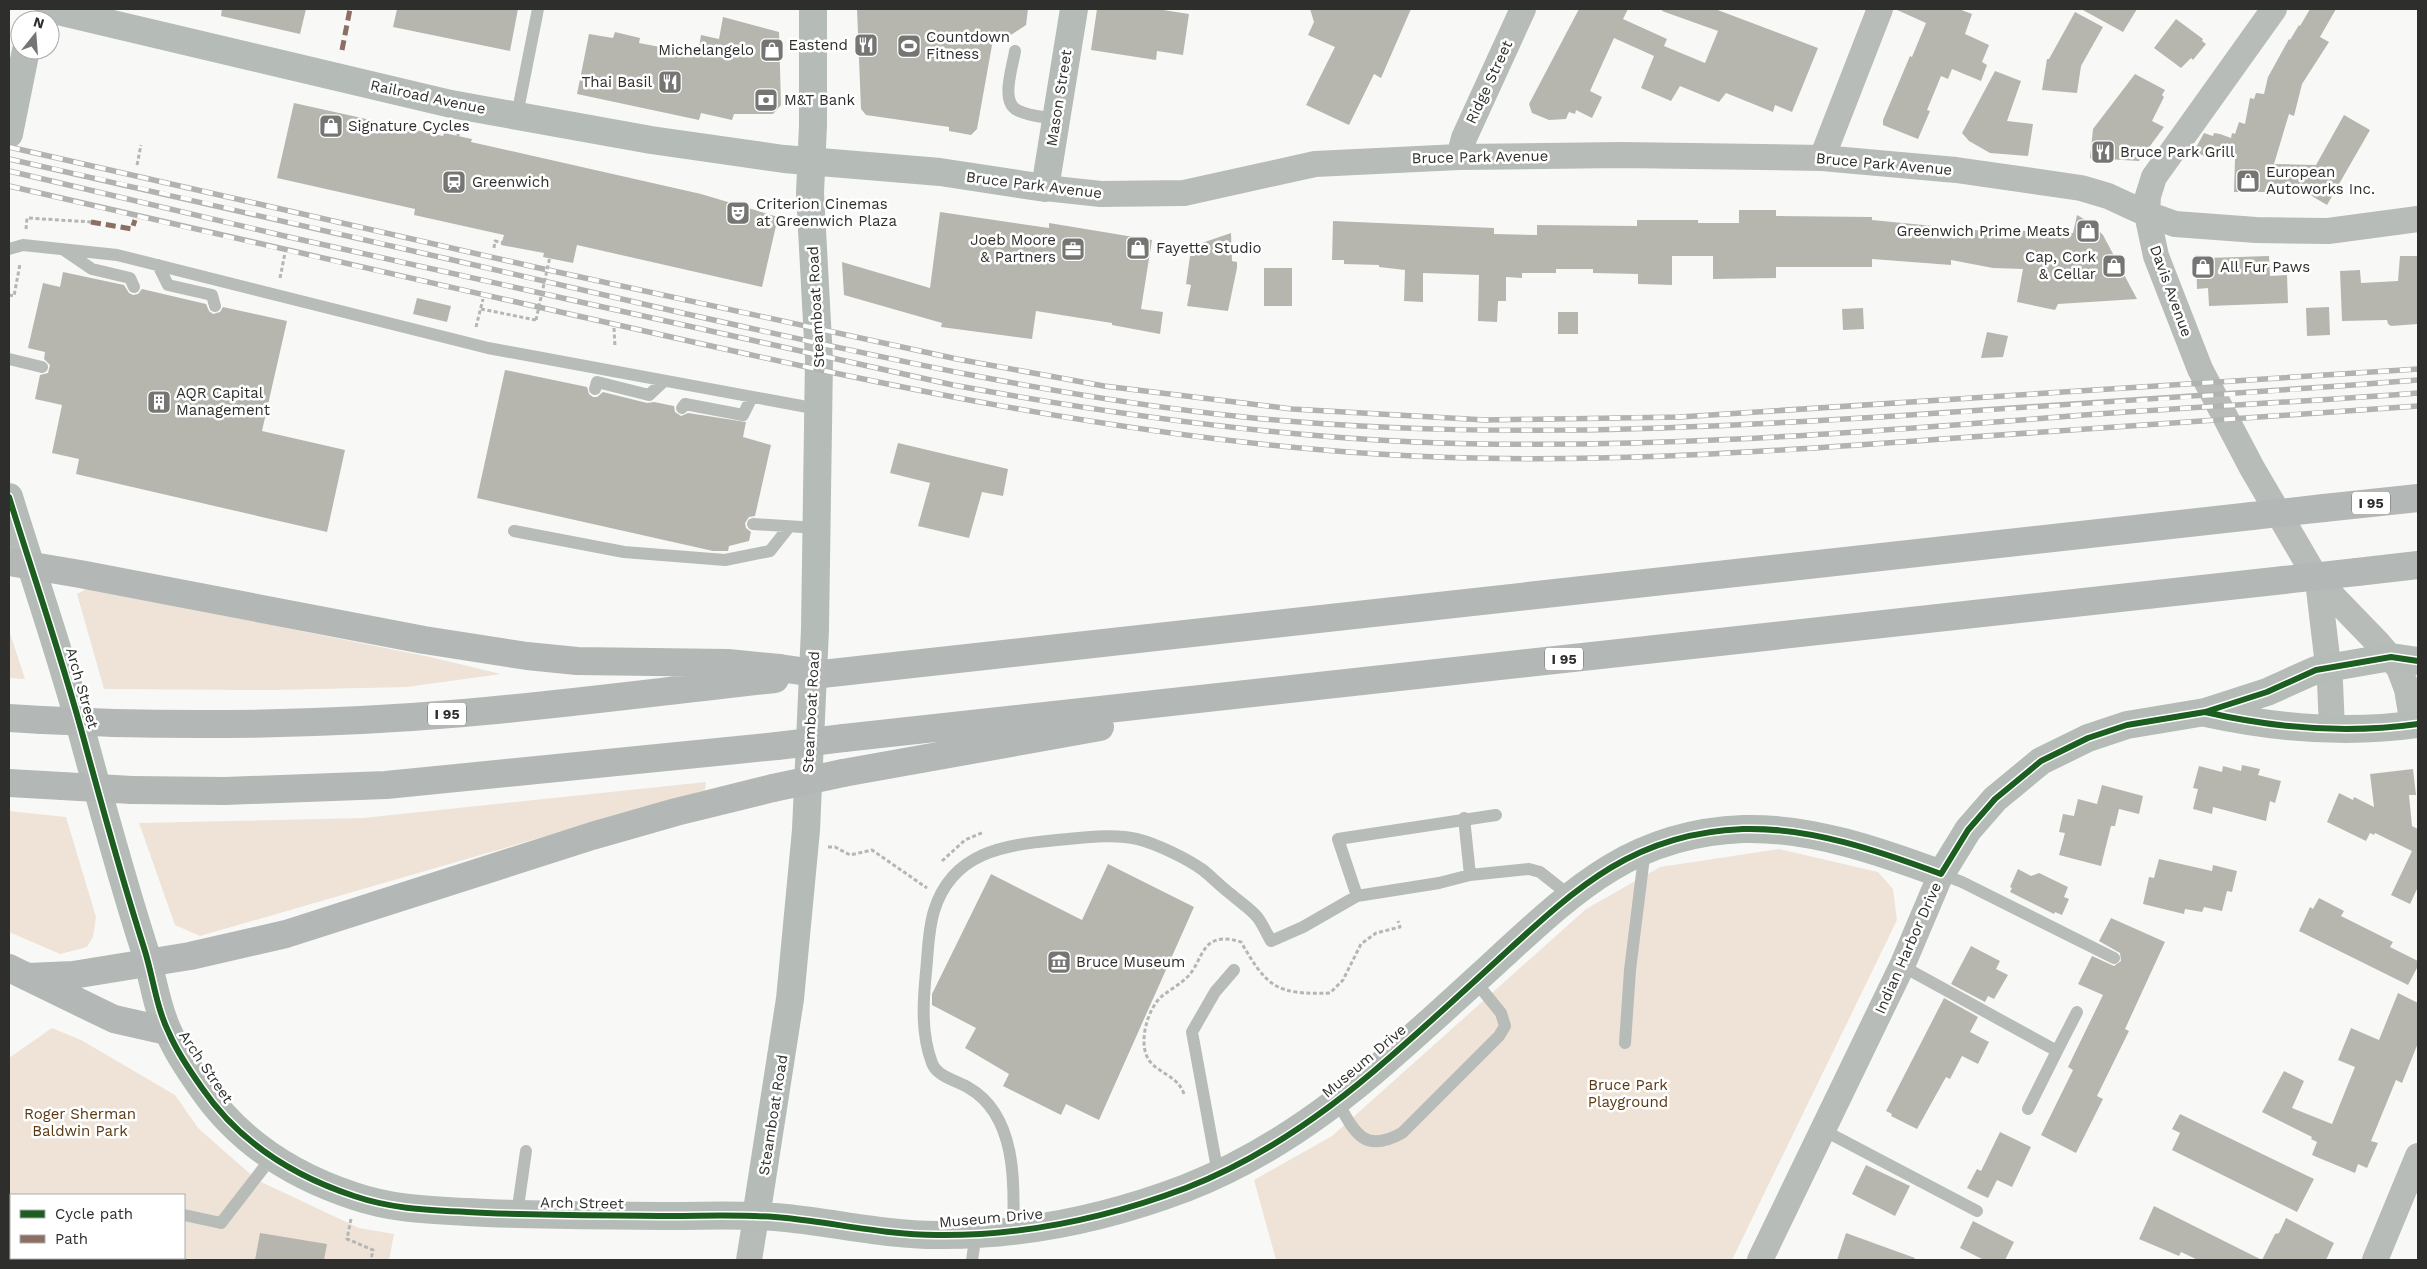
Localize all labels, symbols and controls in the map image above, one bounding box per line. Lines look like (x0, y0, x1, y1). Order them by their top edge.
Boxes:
north arrow (10, 10, 60, 60)
text: N (32, 13, 46, 32)
place label: Countdown Fitness (926, 28, 1010, 63)
restaurant icon: Eastend (853, 32, 879, 58)
sports icon: Countdown Fitness (896, 33, 922, 59)
place label: Eastend (788, 36, 848, 54)
shop icon: Michelangelo (759, 37, 785, 63)
street label: Ridge Street (1462, 37, 1517, 127)
place label: Michelangelo (658, 41, 754, 59)
street label: Mason Street (1042, 48, 1076, 148)
restaurant icon: Thai Basil (657, 69, 683, 95)
place label: Thai Basil (582, 73, 652, 91)
street label: Railroad Avenue (369, 76, 487, 118)
bank icon: M&T Bank (753, 87, 779, 113)
place label: M&T Bank (784, 91, 855, 109)
shop icon: Signature Cycles (318, 113, 344, 139)
place label: Signature Cycles (348, 117, 470, 135)
restaurant icon: Bruce Park Grill (2090, 139, 2116, 165)
place label: Bruce Park Grill (2120, 143, 2235, 161)
street label: Bruce Park Avenue (1411, 147, 1549, 167)
street label: Bruce Park Avenue (1815, 149, 1953, 179)
place label: European Autoworks Inc. (2266, 163, 2375, 198)
street label: Bruce Park Avenue (965, 168, 1103, 202)
shop icon: European Autoworks Inc. (2235, 168, 2261, 194)
station icon: Greenwich (441, 169, 467, 195)
place label: Greenwich (472, 173, 549, 191)
place label: Criterion Cinemas at Greenwich Plaza (756, 195, 897, 230)
theatre icon: Criterion Cinemas at Greenwich Plaza (725, 200, 751, 226)
shop icon: Greenwich Prime Meats (2075, 218, 2101, 244)
place label: Greenwich Prime Meats (1896, 222, 2070, 240)
place label: Joeb Moore & Partners (970, 231, 1056, 266)
shop icon: Fayette Studio (1125, 235, 1151, 261)
office icon: Joeb Moore & Partners (1060, 236, 1086, 262)
place label: Fayette Studio (1156, 239, 1262, 257)
street label: Davis Avenue (2146, 243, 2196, 339)
street label: Steamboat Road (804, 246, 828, 368)
place label: Cap, Cork & Cellar (2025, 248, 2096, 283)
shop icon: Cap, Cork & Cellar (2101, 253, 2127, 279)
shop icon: All Fur Paws (2190, 254, 2216, 280)
place label: All Fur Paws (2220, 258, 2310, 276)
place label: AQR Capital Management (176, 384, 271, 419)
building icon: AQR Capital Management (146, 389, 172, 415)
road number: I 95 (2352, 492, 2390, 514)
street label: Arch Street (62, 645, 102, 731)
road number: I 95 (1545, 648, 1583, 671)
street label: Steamboat Road (799, 651, 823, 773)
road number: I 95 (428, 702, 466, 726)
street label: Indian Harbor Drive (1871, 879, 1945, 1017)
museum icon: Bruce Museum (1046, 949, 1072, 975)
place label: Bruce Museum (1076, 953, 1185, 971)
street label: Museum Drive (1318, 1021, 1410, 1101)
street label: Arch Street (175, 1027, 237, 1107)
street label: Steamboat Road (755, 1053, 791, 1177)
park label: Bruce Park Playground (1588, 1076, 1668, 1111)
park label: Roger Sherman Baldwin Park (24, 1105, 136, 1140)
street label: Arch Street (540, 1193, 625, 1213)
legend (10, 1194, 185, 1259)
street label: Museum Drive (938, 1204, 1044, 1232)
text: Cycle path (55, 1205, 133, 1223)
text: Path (55, 1230, 88, 1248)

